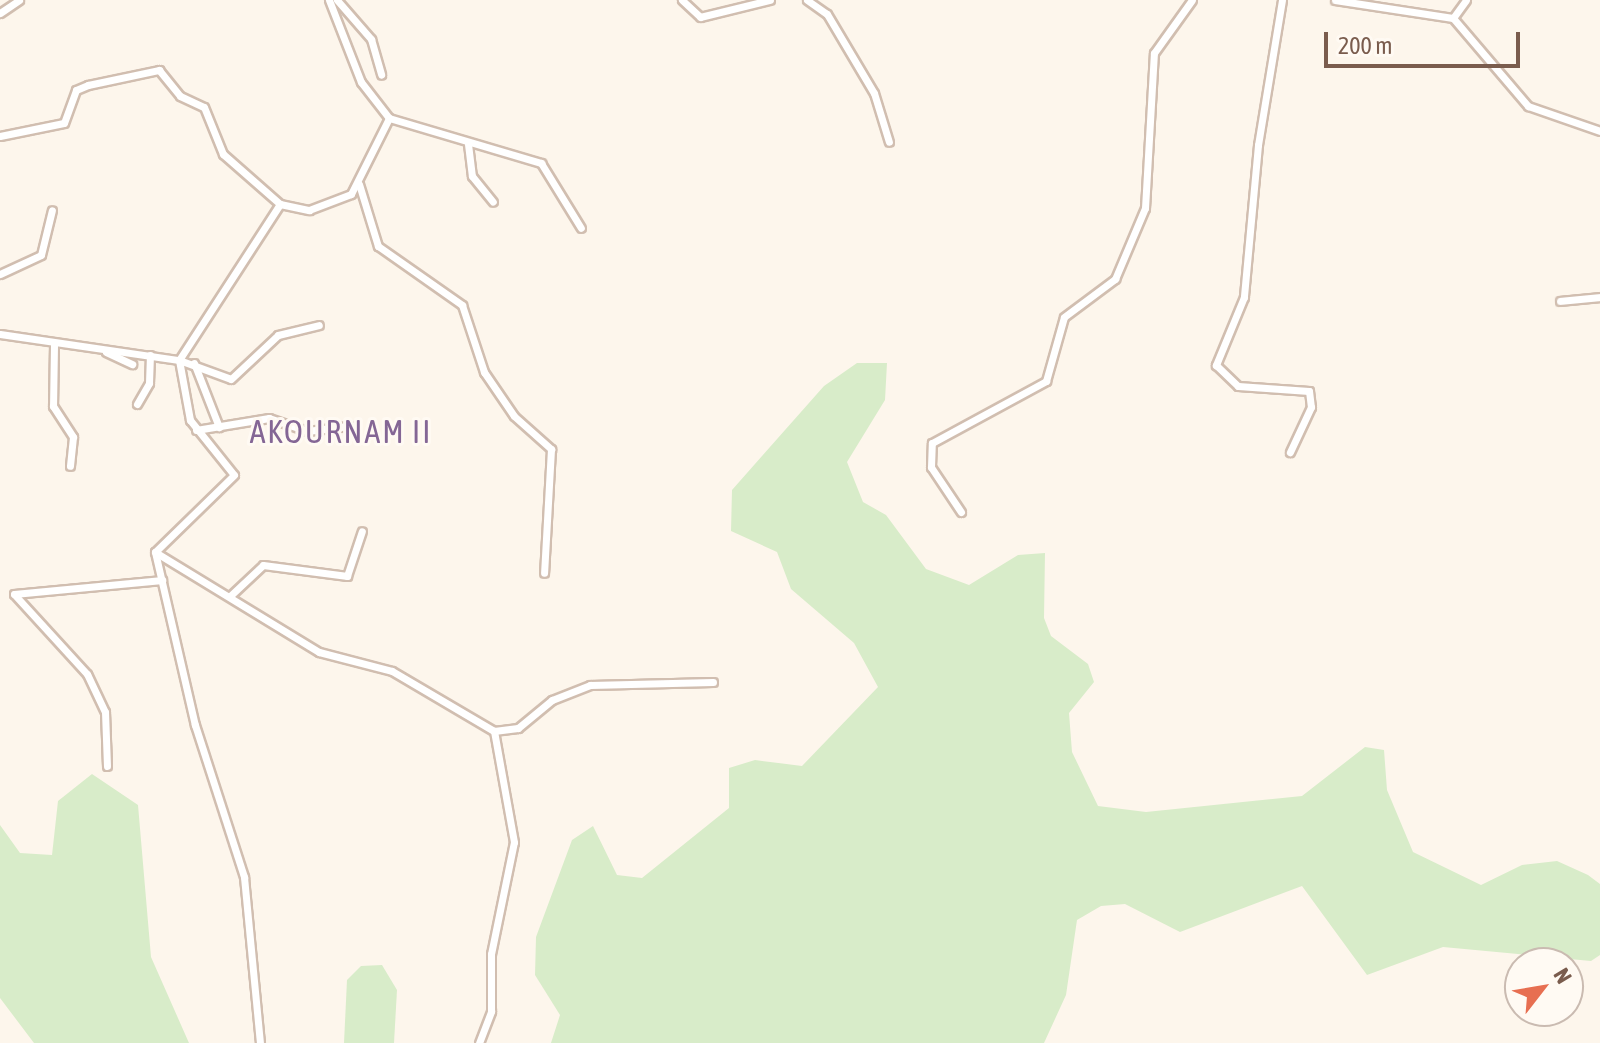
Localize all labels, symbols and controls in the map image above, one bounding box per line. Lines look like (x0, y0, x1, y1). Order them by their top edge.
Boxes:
scale bar (1328, 16, 1524, 66)
text: 200 m (1338, 32, 1392, 59)
district label: AKOURNAM II (250, 413, 432, 451)
north arrow (1504, 947, 1584, 1027)
text: N (1548, 963, 1577, 988)

